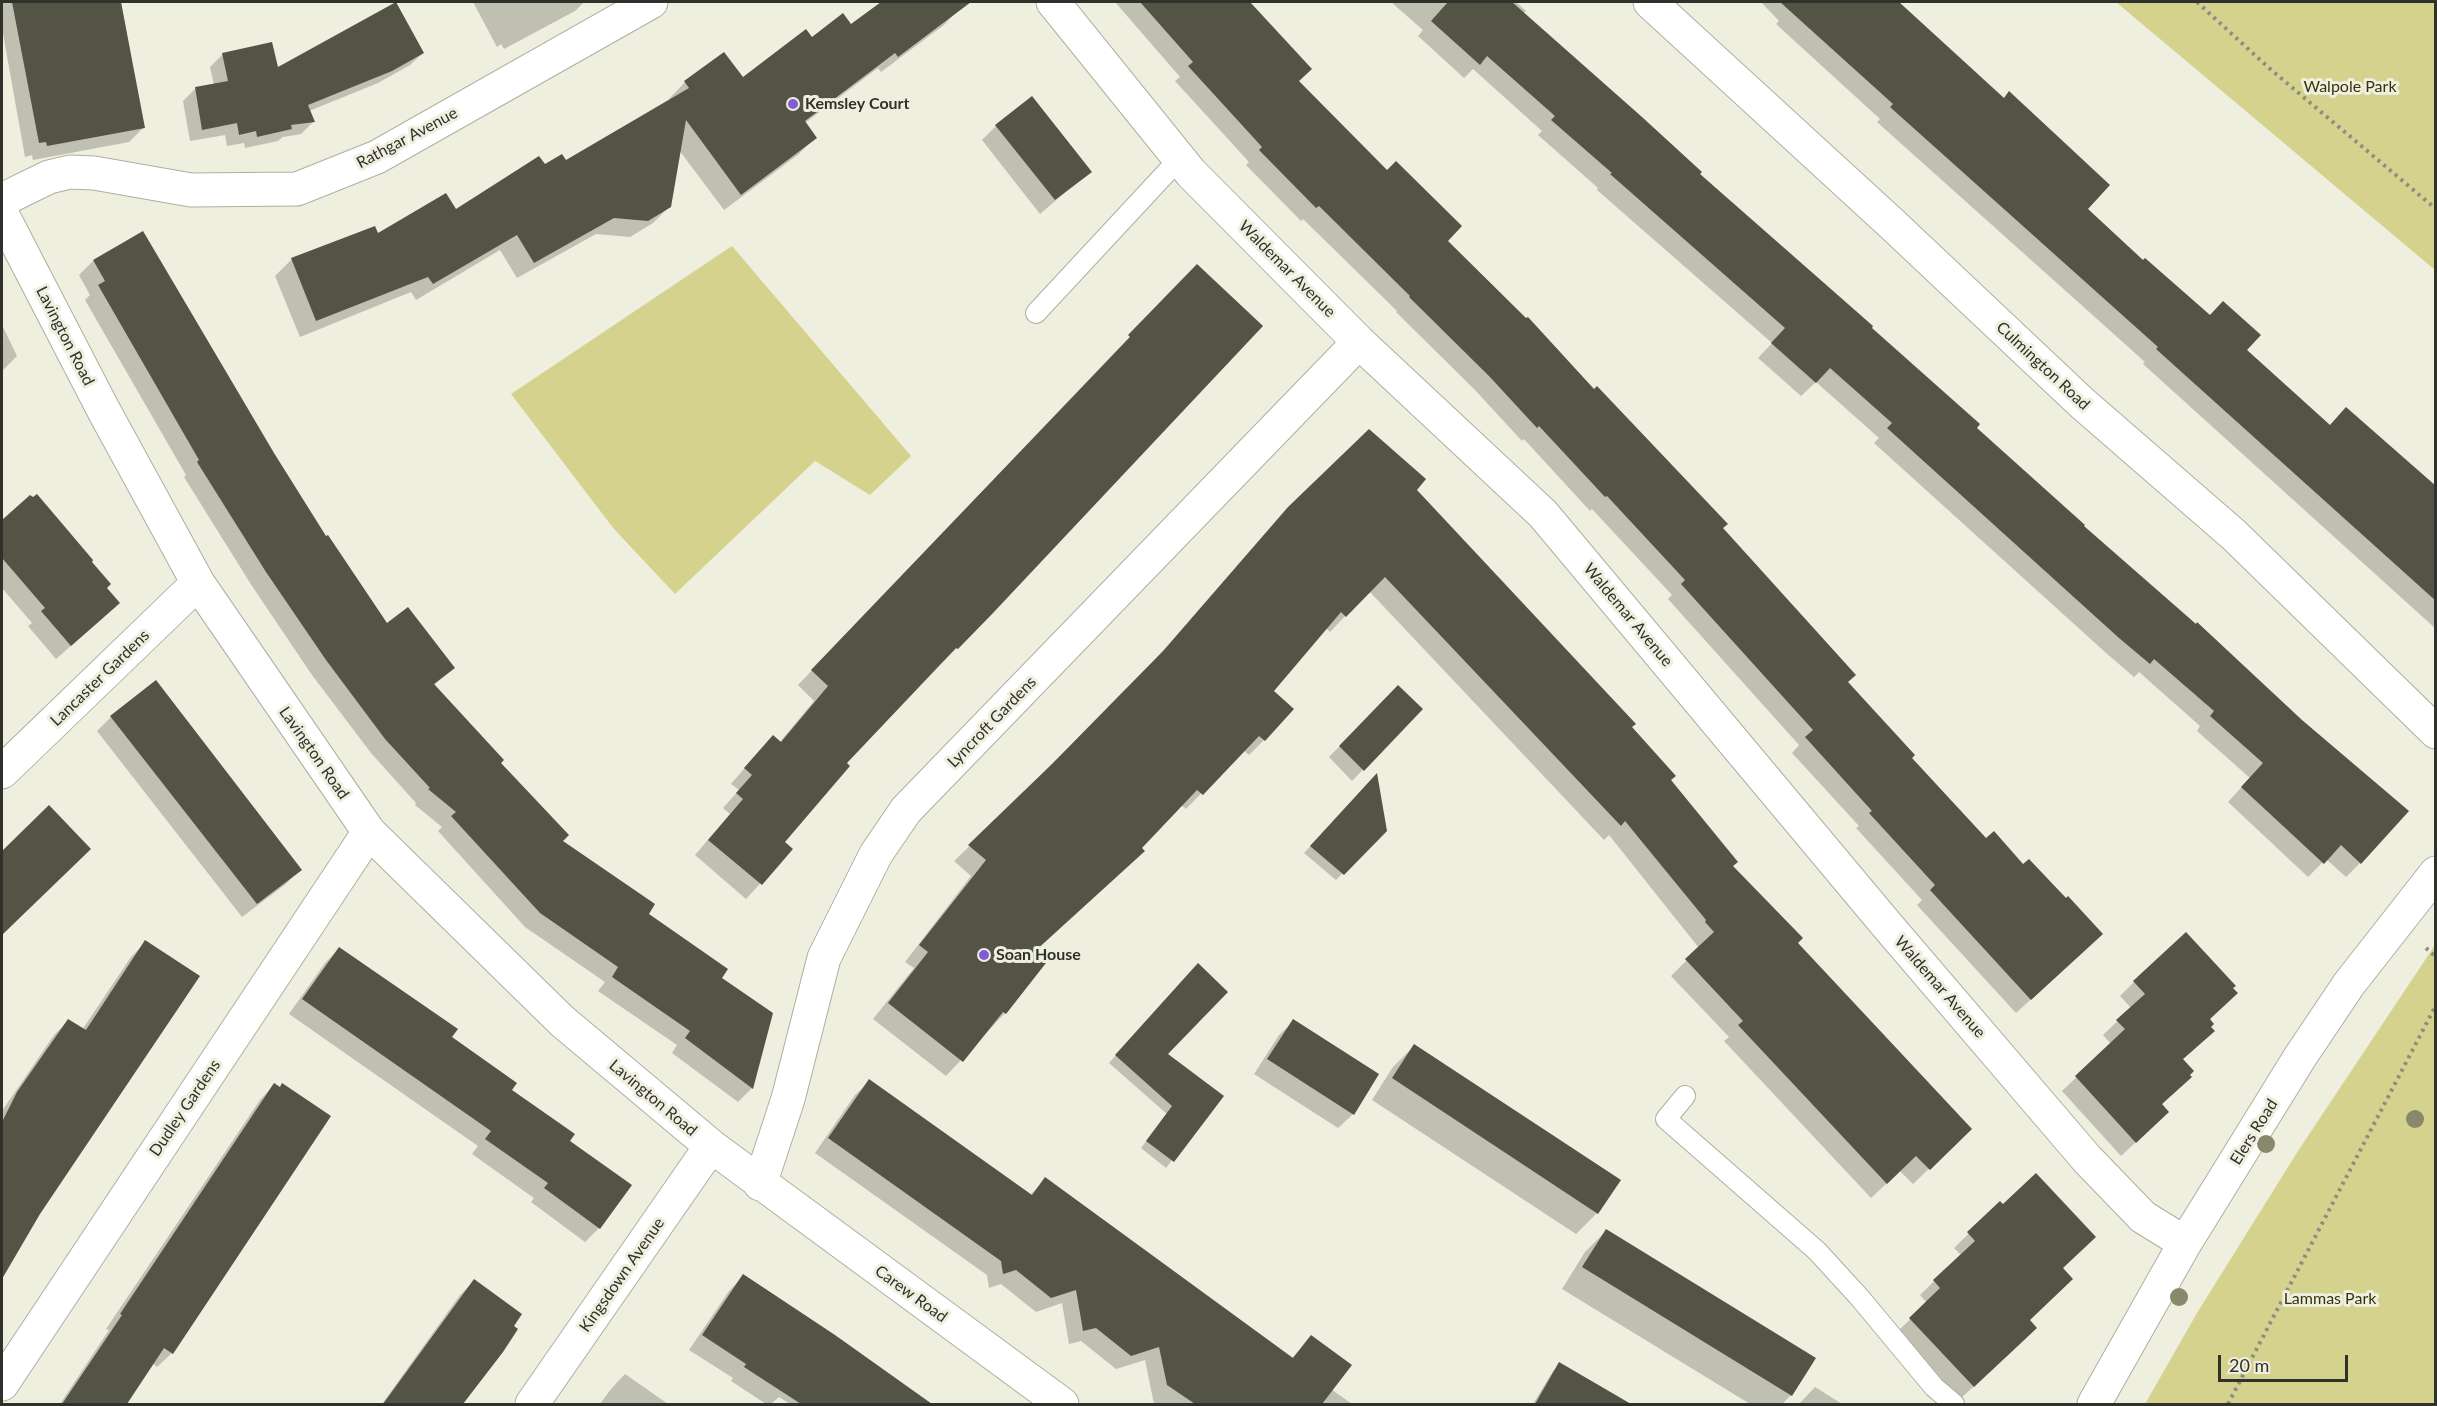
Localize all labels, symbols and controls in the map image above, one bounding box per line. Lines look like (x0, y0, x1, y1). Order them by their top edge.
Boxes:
park label: Walpole Park (2303, 77, 2397, 97)
place label: Kemsley Court (805, 94, 910, 114)
marker: Kemsley Court (786, 97, 800, 111)
street label: Rathgar Avenue (353, 103, 461, 173)
street label: Waldemar Avenue (1235, 217, 1339, 321)
street label: Lavington Road (32, 283, 98, 389)
street label: Culmington Road (1992, 318, 2094, 414)
street label: Waldemar Avenue (1579, 559, 1677, 671)
street label: Lancaster Gardens (47, 626, 153, 730)
street label: Lyncroft Gardens (944, 672, 1040, 772)
street label: Lavington Road (275, 703, 353, 803)
street label: Waldemar Avenue (1891, 932, 1989, 1042)
place label: Soan House (996, 945, 1081, 965)
marker: Soan House (977, 948, 991, 962)
street label: Dudley Gardens (146, 1056, 224, 1160)
street label: Lavington Road (605, 1056, 701, 1140)
street label: Elers Road (2226, 1096, 2282, 1168)
street label: Kingsdown Avenue (575, 1214, 669, 1336)
street label: Carew Road (871, 1261, 951, 1327)
park label: Lammas Park (2284, 1289, 2376, 1309)
scale bar (2221, 1343, 2352, 1381)
text: 20 m (2229, 1354, 2269, 1376)

